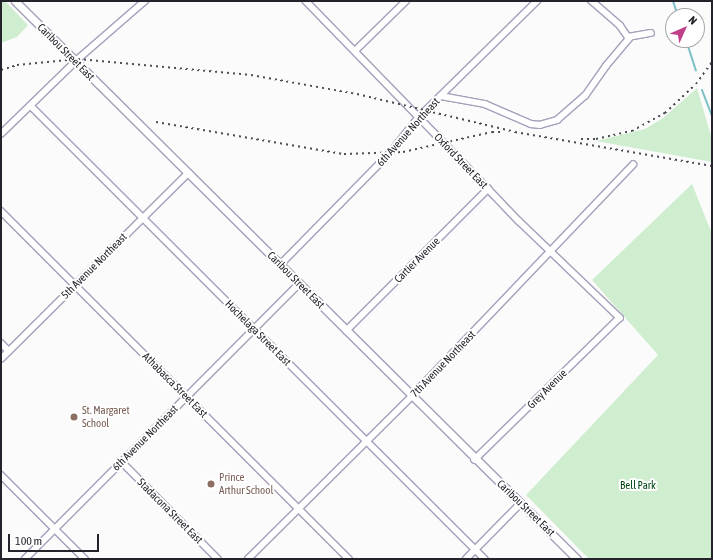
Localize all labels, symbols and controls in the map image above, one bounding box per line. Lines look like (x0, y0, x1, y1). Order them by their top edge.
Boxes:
north arrow (665, 8, 705, 48)
text: N (686, 14, 699, 27)
street label: Caribou Street East (35, 21, 97, 83)
street label: 6th Avenue Northeast (374, 95, 442, 169)
street label: Oxford Street East (431, 131, 491, 191)
street label: 5th Avenue Northeast (58, 230, 130, 302)
street label: Cartier Avenue (391, 234, 443, 286)
street label: Caribou Street East (265, 249, 327, 311)
street label: Hochelaga Street East (222, 297, 294, 369)
street label: 7th Avenue Northeast (408, 328, 478, 400)
street label: Athabasca Street East (140, 350, 210, 420)
street label: Grey Avenue (524, 366, 570, 412)
street label: 6th Avenue Northeast (109, 402, 181, 474)
place label: St. Margaret School (82, 404, 130, 430)
marker: St. Margaret School (69, 412, 79, 422)
place label: Prince Arthur School (219, 471, 273, 497)
street label: Stadacona Street East (135, 476, 205, 546)
street label: Caribou Street East (494, 477, 558, 539)
park label: Bell Park (620, 478, 656, 492)
marker: Prince Arthur School (206, 479, 216, 489)
scale bar (10, 526, 101, 552)
text: 100 m (15, 534, 42, 548)

